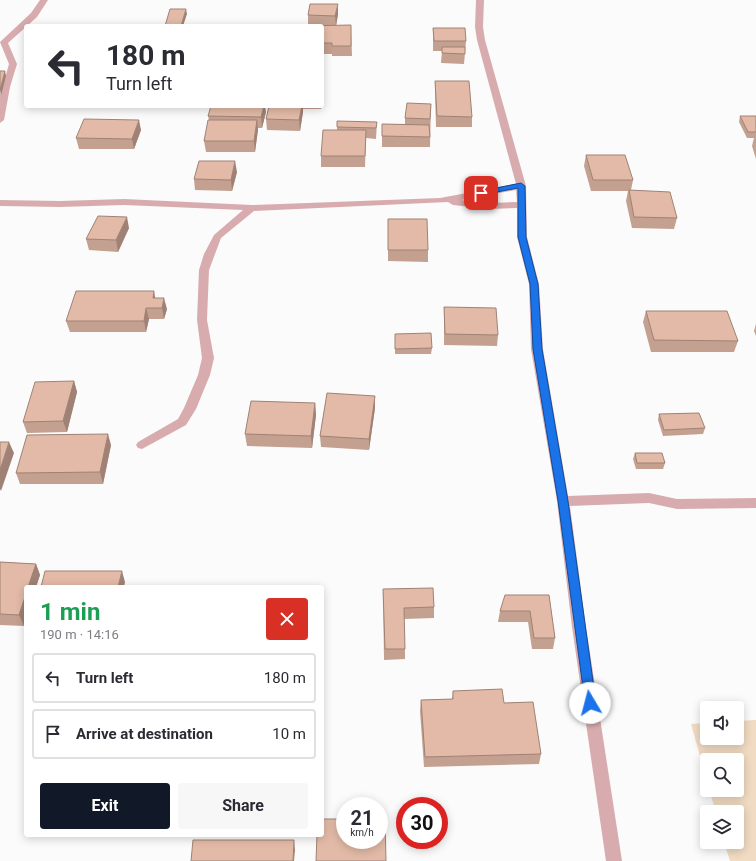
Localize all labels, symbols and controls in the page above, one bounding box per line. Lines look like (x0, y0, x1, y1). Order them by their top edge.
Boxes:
text: 180 m (106, 39, 185, 72)
icon: left (40, 40, 92, 92)
text: Turn left (106, 73, 172, 94)
pin (464, 176, 498, 210)
icon: arrive (470, 182, 492, 204)
text: 1 min (40, 598, 100, 626)
button: close (266, 598, 308, 640)
text: 190 m · 14:16 (40, 627, 119, 642)
icon: left (42, 667, 64, 689)
text: Turn left (76, 669, 133, 687)
text: 180 m (264, 669, 306, 687)
position arrow (569, 682, 611, 724)
map controls (700, 701, 744, 849)
button: sound (700, 701, 744, 745)
icon: arrive (42, 723, 64, 745)
text: Arrive at destination (76, 725, 213, 743)
text: 10 m (272, 725, 306, 743)
button: search (700, 753, 744, 797)
button: Exit (40, 783, 170, 829)
button: Share (178, 783, 308, 829)
speed limit sign: 30 (396, 797, 448, 849)
button: layers (700, 805, 744, 849)
text: 21 (351, 806, 373, 830)
text: km/h (350, 827, 374, 838)

